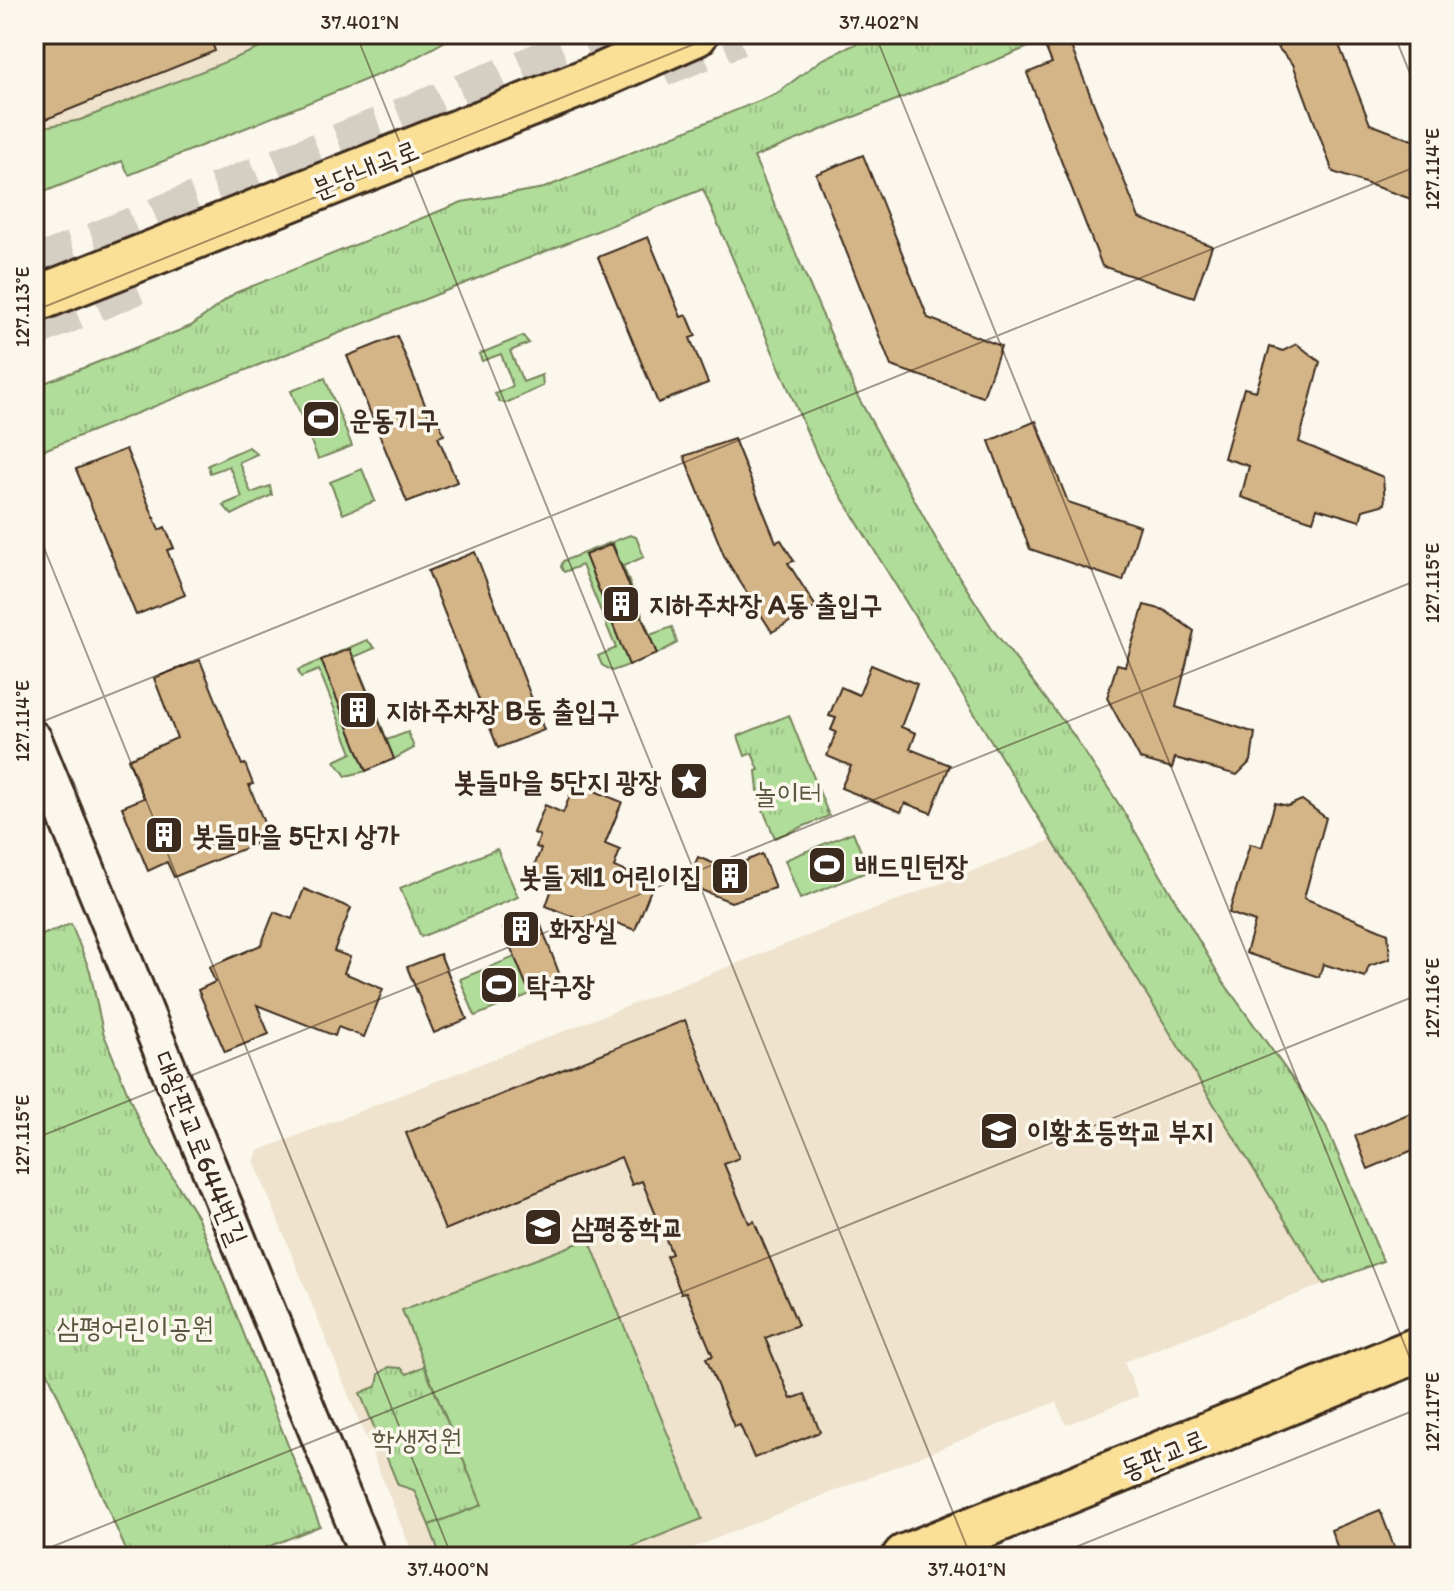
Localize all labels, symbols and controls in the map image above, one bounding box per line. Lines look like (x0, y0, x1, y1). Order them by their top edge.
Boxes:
text: 37.401°N (321, 10, 399, 34)
text: 37.402°N (839, 10, 919, 34)
text: 127.114°E (1420, 128, 1444, 210)
street label: 분당내곡로 (306, 132, 424, 206)
text: 127.113°E (10, 266, 34, 348)
sports icon: 운동기구 (300, 398, 342, 440)
place label: 운동기구 (349, 402, 439, 436)
text: 127.115°E (1420, 543, 1444, 623)
building icon: 지하주차장 A동 출입구 (600, 583, 642, 625)
place label: 지하주차장 A동 출입구 (649, 587, 882, 621)
text: 127.114°E (10, 680, 34, 762)
building icon: 지하주차장 B동 출입구 (337, 689, 379, 731)
place label: 지하주차장 B동 출입구 (386, 693, 619, 727)
place icon: 봇들마을 5단지 광장 (668, 760, 710, 802)
place label: 봇들마을 5단지 광장 (453, 764, 661, 798)
park label: 놀이터 (754, 776, 822, 810)
building icon: 봇들마을 5단지 상가 (143, 814, 185, 856)
place label: 봇들마을 5단지 상가 (192, 818, 400, 852)
sports icon: 배드민턴장 (806, 844, 848, 886)
place label: 배드민턴장 (855, 848, 968, 882)
building icon: 봇들 제1 어린이집 (709, 855, 751, 897)
place label: 봇들 제1 어린이집 (519, 859, 702, 893)
building icon: 화장실 (500, 908, 542, 950)
place label: 화장실 (549, 912, 617, 946)
text: 127.116°E (1420, 958, 1444, 1038)
sports icon: 탁구장 (478, 964, 520, 1006)
place label: 탁구장 (527, 968, 595, 1002)
street label: 대왕판교로644번길 (147, 1046, 255, 1250)
text: 127.115°E (10, 1095, 34, 1175)
school or university icon: 이황초등학교 부지 (978, 1110, 1020, 1152)
place label: 이황초등학교 부지 (1027, 1114, 1214, 1148)
school or university icon: 삼평중학교 (522, 1206, 564, 1248)
place label: 삼평중학교 (571, 1210, 684, 1244)
park label: 삼평어린이공원 (56, 1310, 214, 1344)
text: 127.117°E (1420, 1372, 1444, 1452)
street label: 동판교로 (1115, 1421, 1211, 1487)
park label: 학생정원 (372, 1422, 462, 1456)
text: 37.400°N (407, 1557, 489, 1581)
text: 37.401°N (928, 1557, 1006, 1581)

